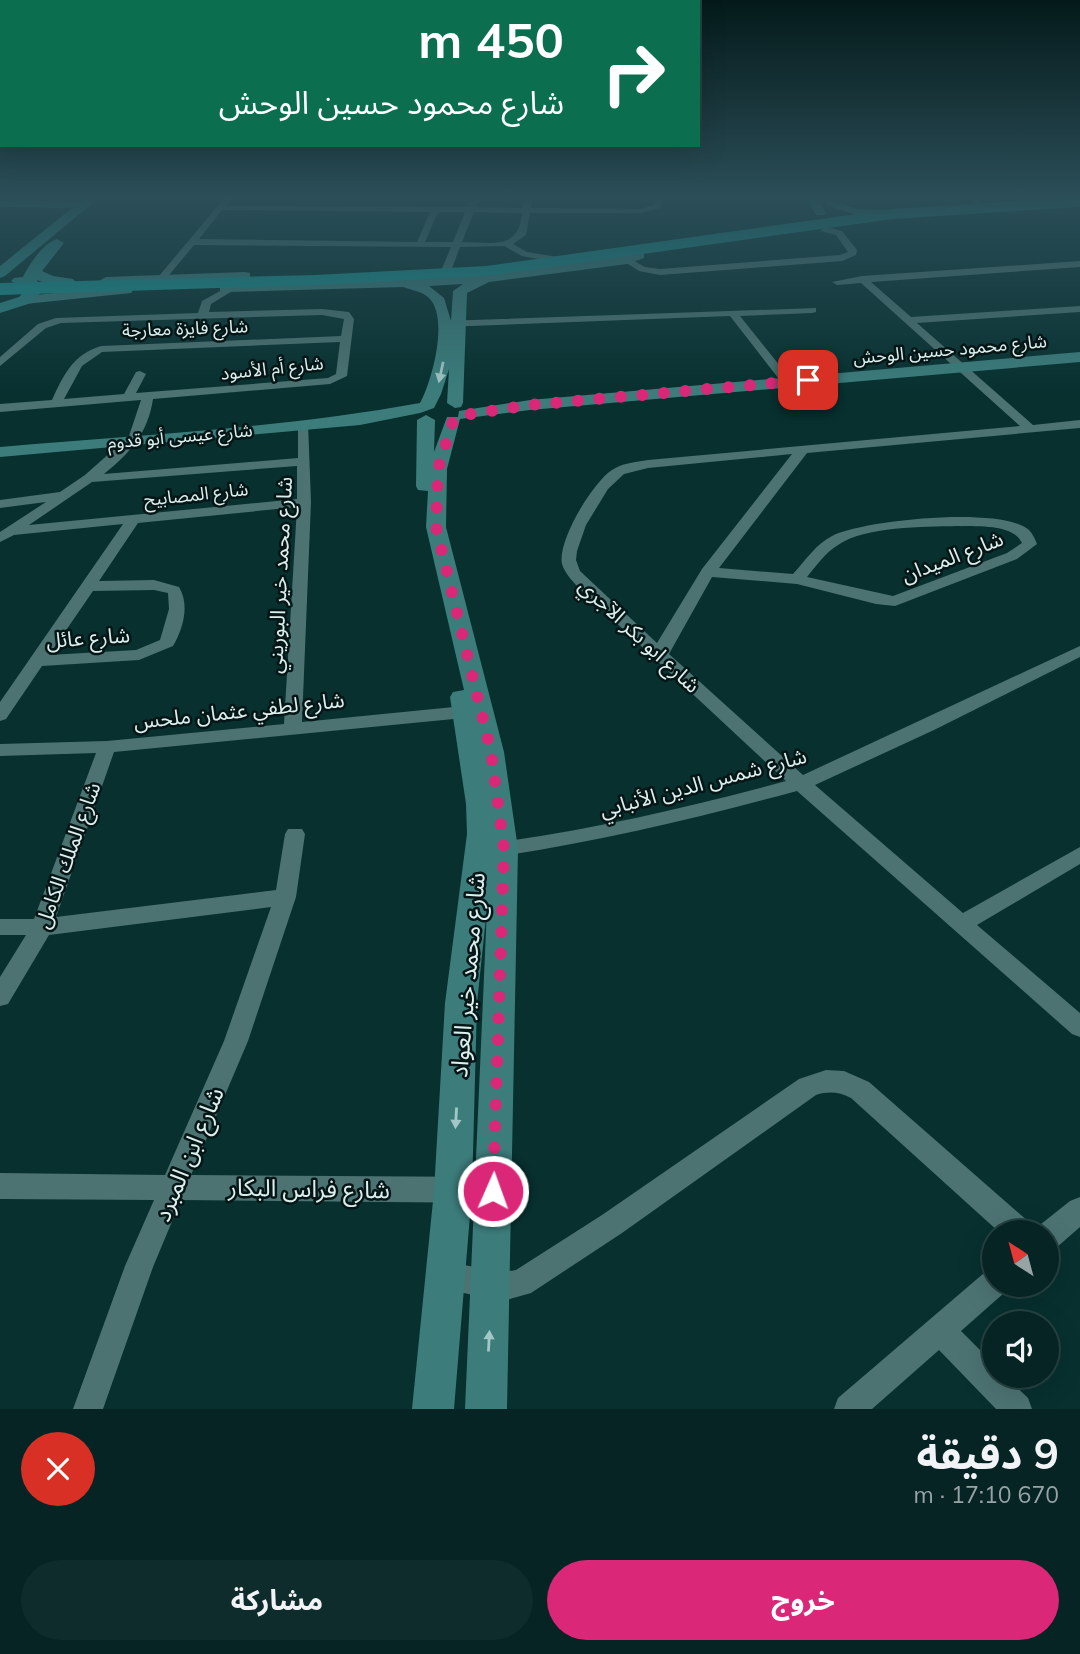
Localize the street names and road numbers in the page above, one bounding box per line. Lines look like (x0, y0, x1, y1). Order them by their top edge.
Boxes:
street label: شارع فايزة معارجة (122, 314, 249, 345)
street label: شارع محمود حسين الوحش (852, 329, 1048, 372)
street label: شارع أم الأسود (219, 351, 325, 388)
street label: شارع عيسى أبو قدوم (107, 418, 254, 457)
street label: شارع محمد خير البوريني (261, 476, 301, 674)
street label: شارع المصابيح (143, 477, 250, 514)
street label: شارع الميدان (897, 525, 1008, 590)
street label: شارع ابو بكر الآجري (571, 572, 706, 701)
street label: شارع عائل (45, 621, 131, 656)
street label: شارع لطفي عثمان ملحس (132, 686, 346, 738)
street label: شارع شمس الدين الأنبابي (597, 742, 810, 826)
street label: شارع الملك الكامل (28, 778, 108, 933)
street label: شارع محمد خير العواد (443, 871, 494, 1079)
street label: شارع ابن المبرد (146, 1082, 233, 1227)
street label: شارع فراس البكار (227, 1172, 390, 1207)

